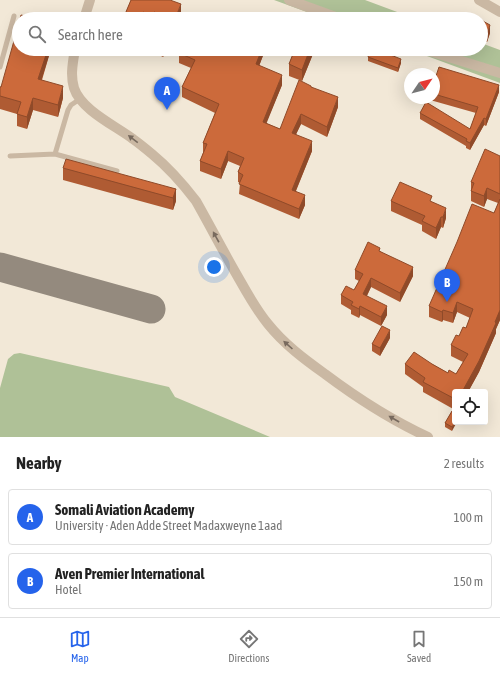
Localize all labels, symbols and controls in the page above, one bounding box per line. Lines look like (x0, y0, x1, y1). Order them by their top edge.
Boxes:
search box (12, 12, 488, 56)
icon: search (26, 23, 48, 45)
text: Search here (58, 26, 123, 43)
north arrow (404, 68, 440, 104)
pin: A (154, 77, 180, 110)
one-way arrow (128, 135, 138, 143)
one-way arrow (212, 231, 219, 243)
your location (204, 257, 224, 277)
pin: B (434, 269, 460, 302)
one-way arrow (282, 340, 293, 349)
map controls (452, 389, 488, 425)
button: locate (452, 389, 488, 425)
one-way arrow (388, 416, 399, 423)
text: Nearby (16, 453, 62, 473)
text: 2 results (444, 456, 484, 471)
text: Somali Aviation Academy (55, 501, 195, 518)
text: A (27, 510, 33, 525)
text: 100 m (454, 510, 483, 525)
text: University · Aden Adde Street Madaxweyne 1aad (55, 518, 282, 533)
text: Aven Premier International (55, 565, 204, 582)
text: B (27, 574, 33, 589)
text: 150 m (454, 574, 483, 589)
text: Hotel (55, 582, 82, 597)
tab: Map (69, 628, 91, 664)
tab: Directions (228, 628, 269, 664)
tab: Saved (407, 628, 431, 664)

